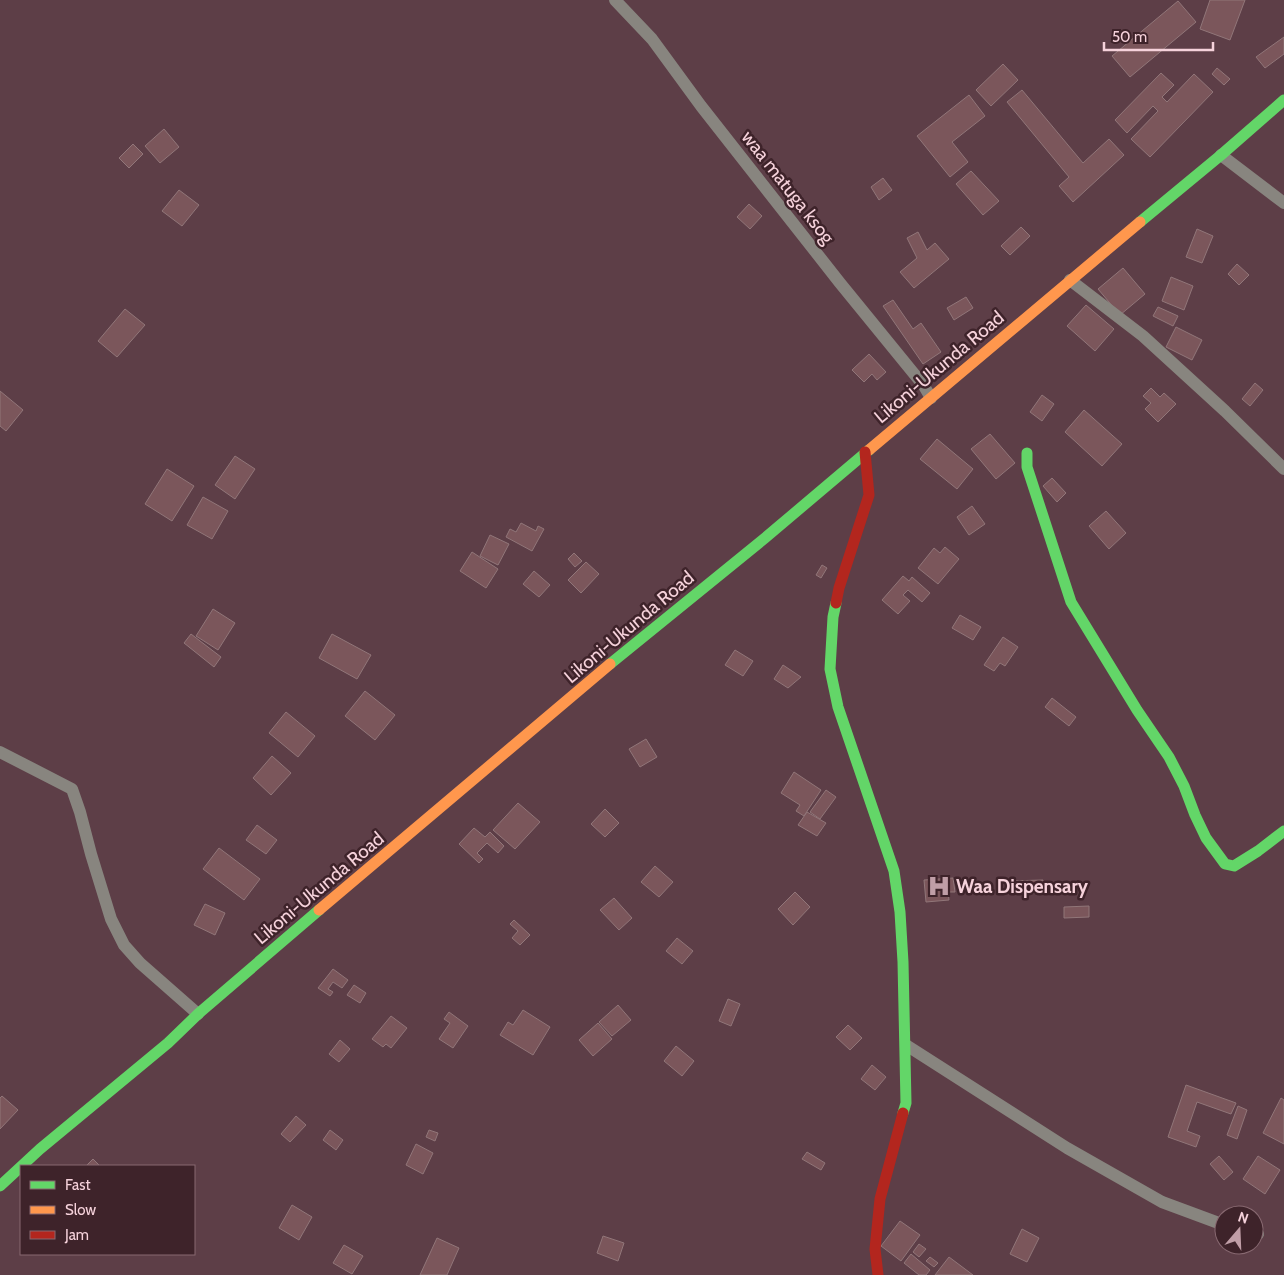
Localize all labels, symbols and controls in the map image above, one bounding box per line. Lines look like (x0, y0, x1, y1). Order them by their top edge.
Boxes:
scale bar (1104, 20, 1213, 52)
text: 50 m (1112, 28, 1147, 46)
street label: waa matuga ksog (737, 126, 840, 249)
street label: Likoni-Ukunda Road (869, 306, 1009, 428)
street label: Likoni-Ukunda Road (559, 566, 699, 688)
street label: Likoni-Ukunda Road (249, 827, 389, 949)
hospital icon: Waa Dispensary (926, 873, 952, 899)
place label: Waa Dispensary (956, 875, 1089, 898)
legend (20, 1165, 195, 1255)
text: Fast (65, 1176, 90, 1194)
text: Slow (65, 1201, 96, 1219)
north arrow (1214, 1205, 1264, 1255)
text: N (1236, 1208, 1251, 1228)
text: Jam (64, 1226, 89, 1244)

